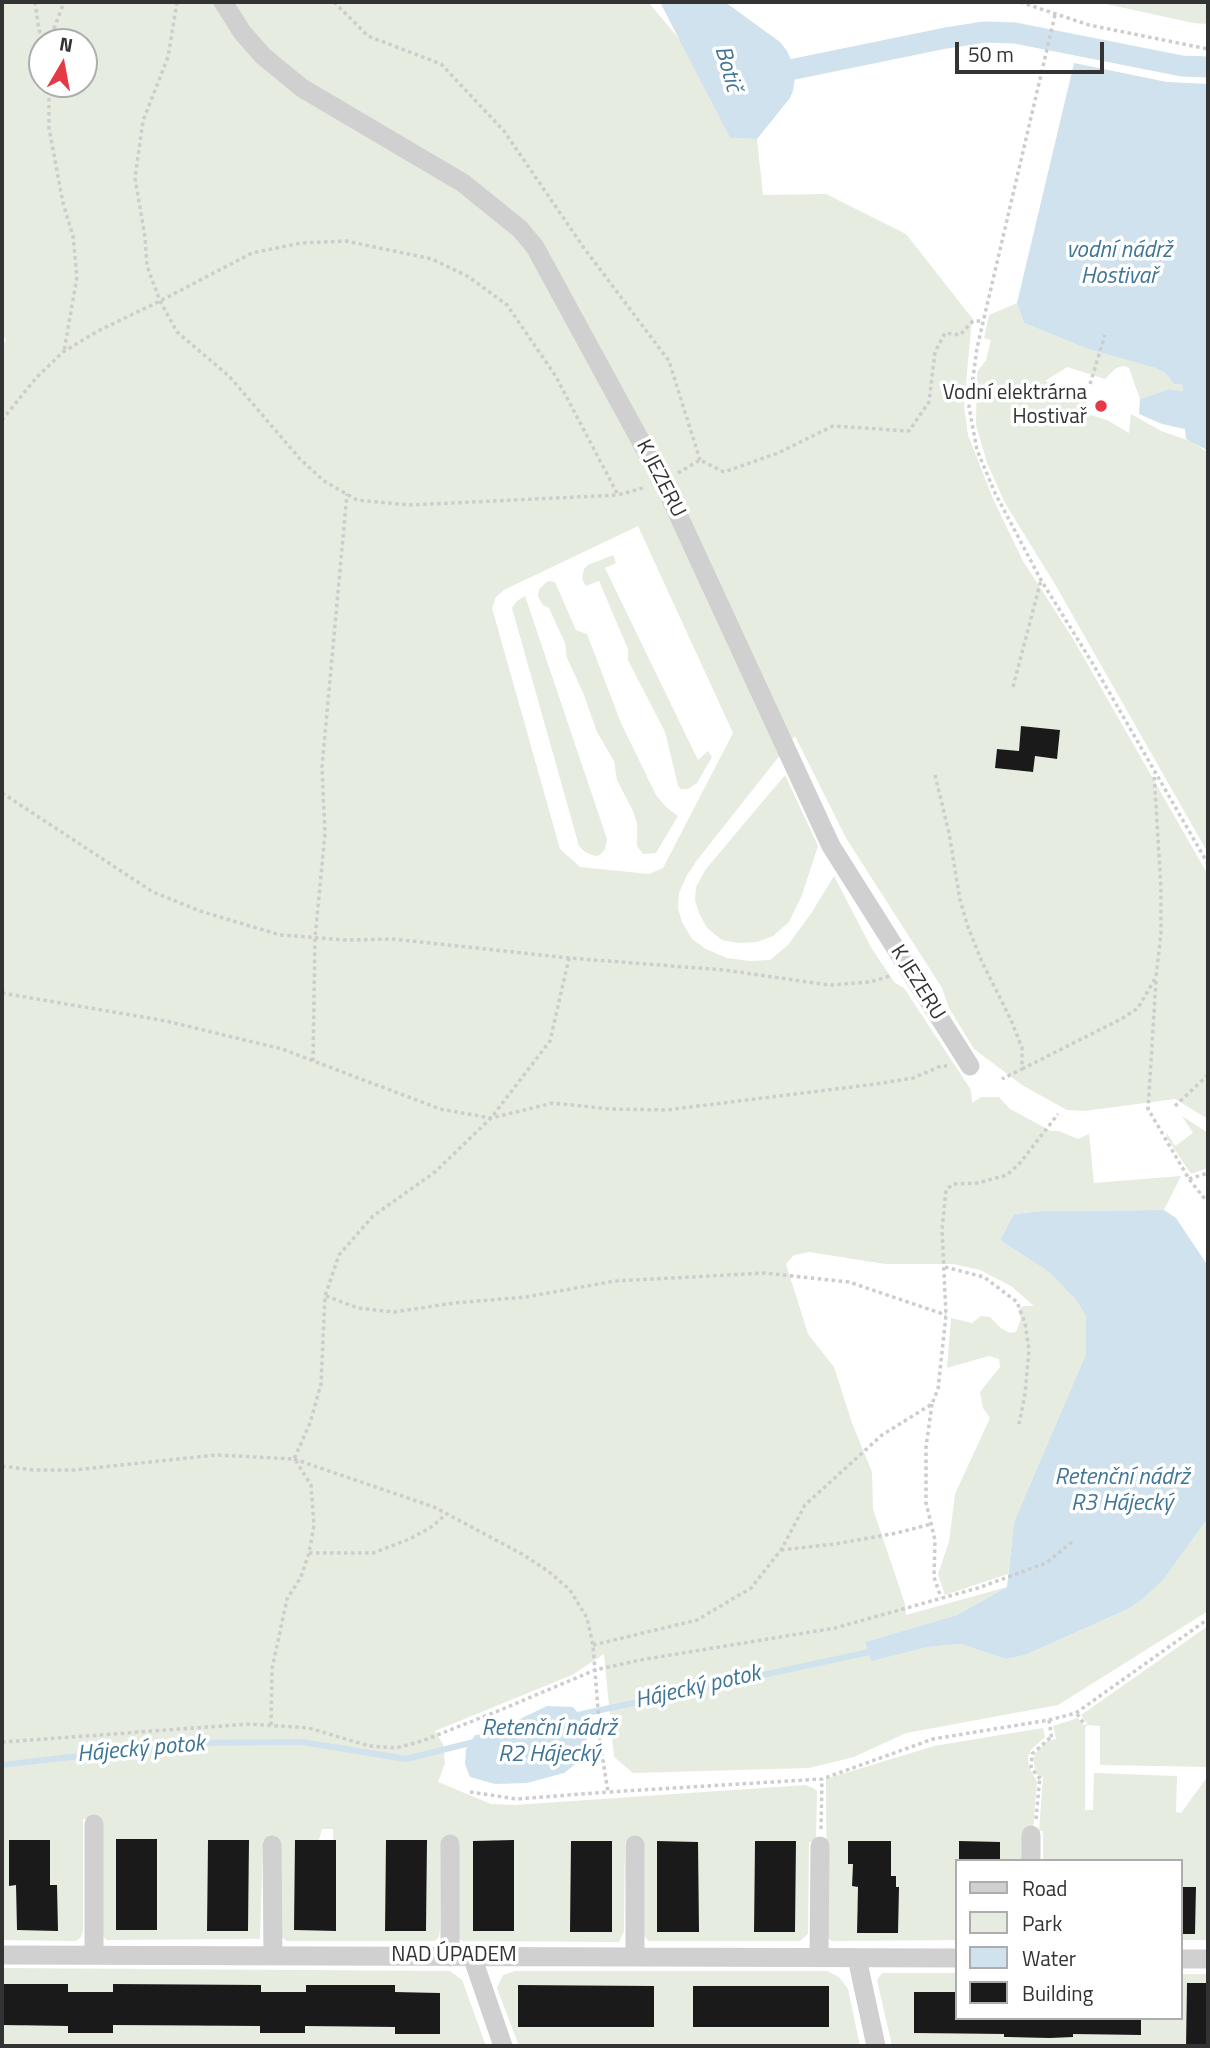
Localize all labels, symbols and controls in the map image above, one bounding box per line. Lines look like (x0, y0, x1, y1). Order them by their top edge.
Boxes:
north arrow (28, 28, 98, 98)
text: N (57, 28, 75, 59)
scale bar (958, 28, 1107, 72)
text: 50 m (968, 38, 1014, 70)
water label: Botič (707, 43, 747, 95)
water label: vodní nádrž Hostivař (1066, 237, 1172, 291)
place label: Vodní elektrárna Hostivař (942, 381, 1087, 431)
marker: Vodní elektrárna Hostivař (1093, 398, 1109, 414)
street label: K JEZERU (630, 436, 690, 522)
street label: K JEZERU (884, 941, 950, 1025)
water label: Retenční nádrž R3 Hájecký (1055, 1464, 1189, 1518)
water label: Hájecký potok (633, 1660, 763, 1716)
water label: Retenční nádrž R2 Hájecký (482, 1715, 616, 1769)
water label: Hájecký potok (76, 1731, 206, 1769)
legend (954, 1859, 1182, 2020)
text: Road (1022, 1872, 1067, 1904)
text: Park (1022, 1907, 1062, 1939)
text: Water (1022, 1942, 1076, 1974)
street label: NAD ÚPADEM (391, 1943, 517, 1969)
text: Building (1022, 1977, 1093, 2009)

